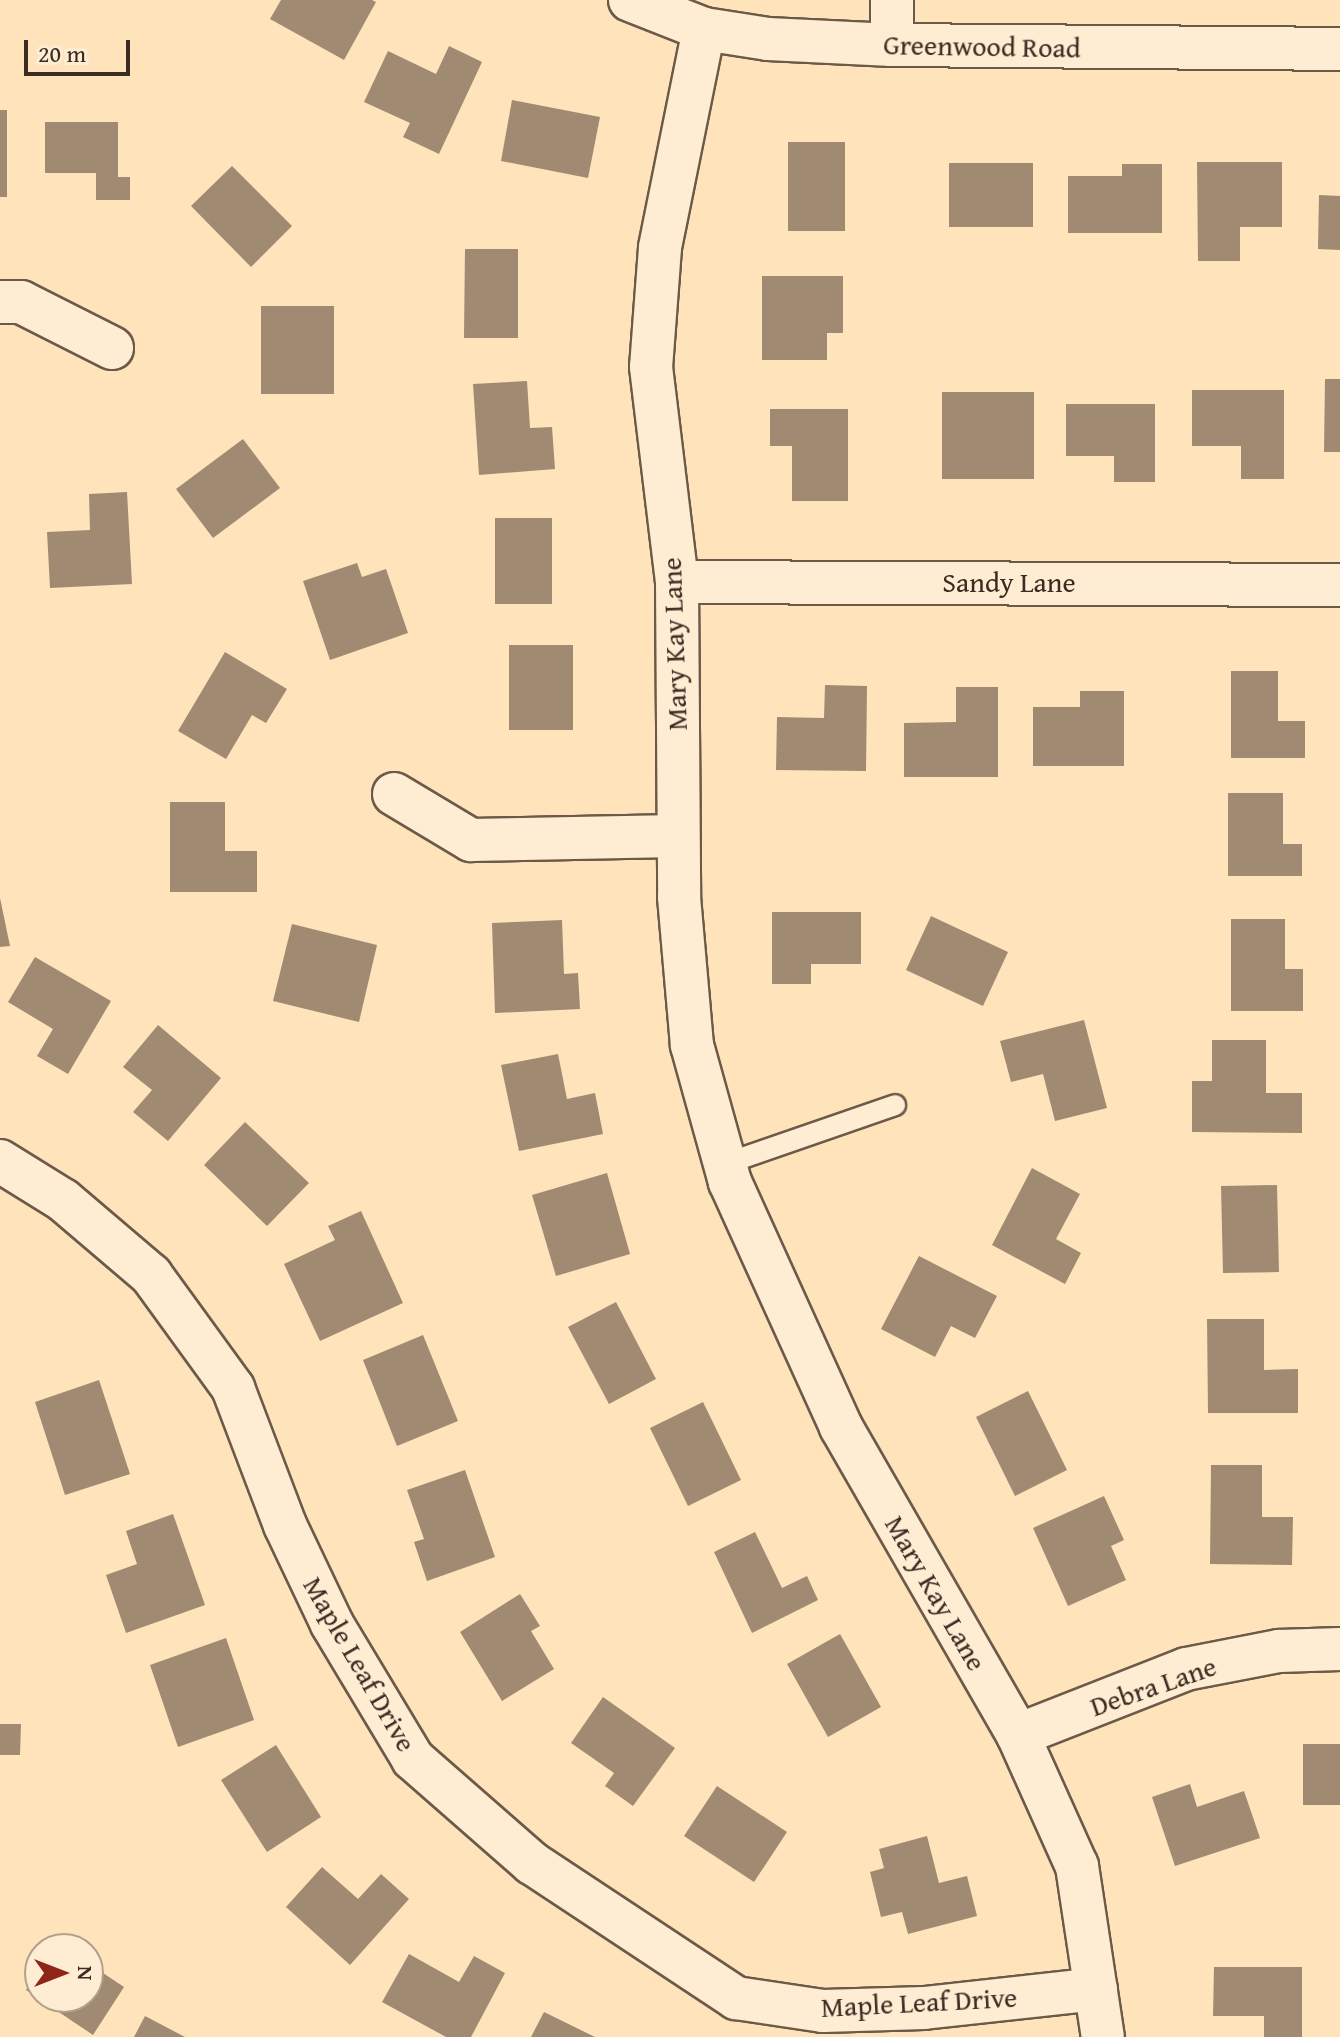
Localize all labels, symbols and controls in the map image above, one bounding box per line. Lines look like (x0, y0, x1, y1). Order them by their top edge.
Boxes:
scale bar (28, 24, 134, 74)
street label: Greenwood Road (883, 27, 1081, 65)
text: 20 m (38, 36, 86, 71)
street label: Mary Kay Lane (654, 557, 694, 731)
street label: Sandy Lane (942, 565, 1076, 599)
street label: Mary Kay Lane (878, 1509, 994, 1677)
street label: Maple Leaf Drive (296, 1571, 424, 1757)
street label: Debra Lane (1086, 1649, 1220, 1723)
north arrow (24, 1933, 104, 2013)
text: N (70, 1966, 102, 1980)
street label: Maple Leaf Drive (820, 1980, 1018, 2024)

